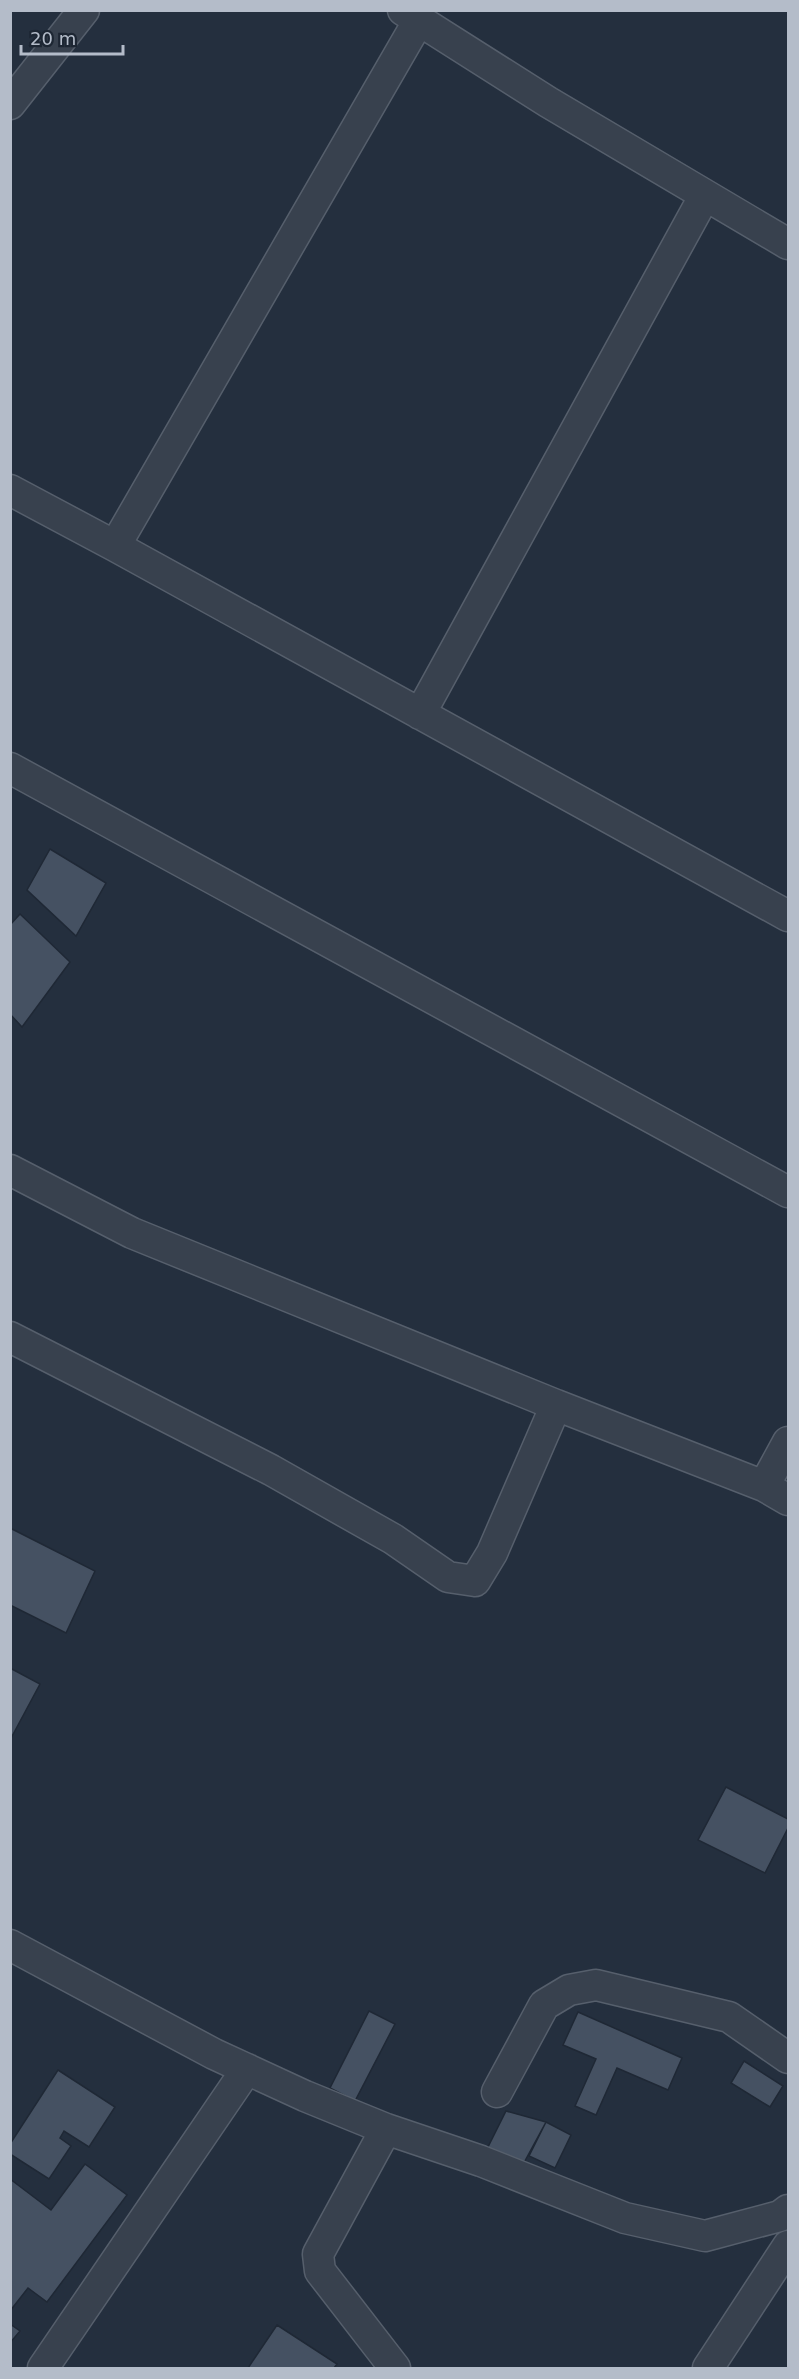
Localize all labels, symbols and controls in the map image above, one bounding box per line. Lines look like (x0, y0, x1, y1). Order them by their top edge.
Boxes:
scale bar (21, 18, 123, 56)
text: 20 m (30, 28, 76, 49)

